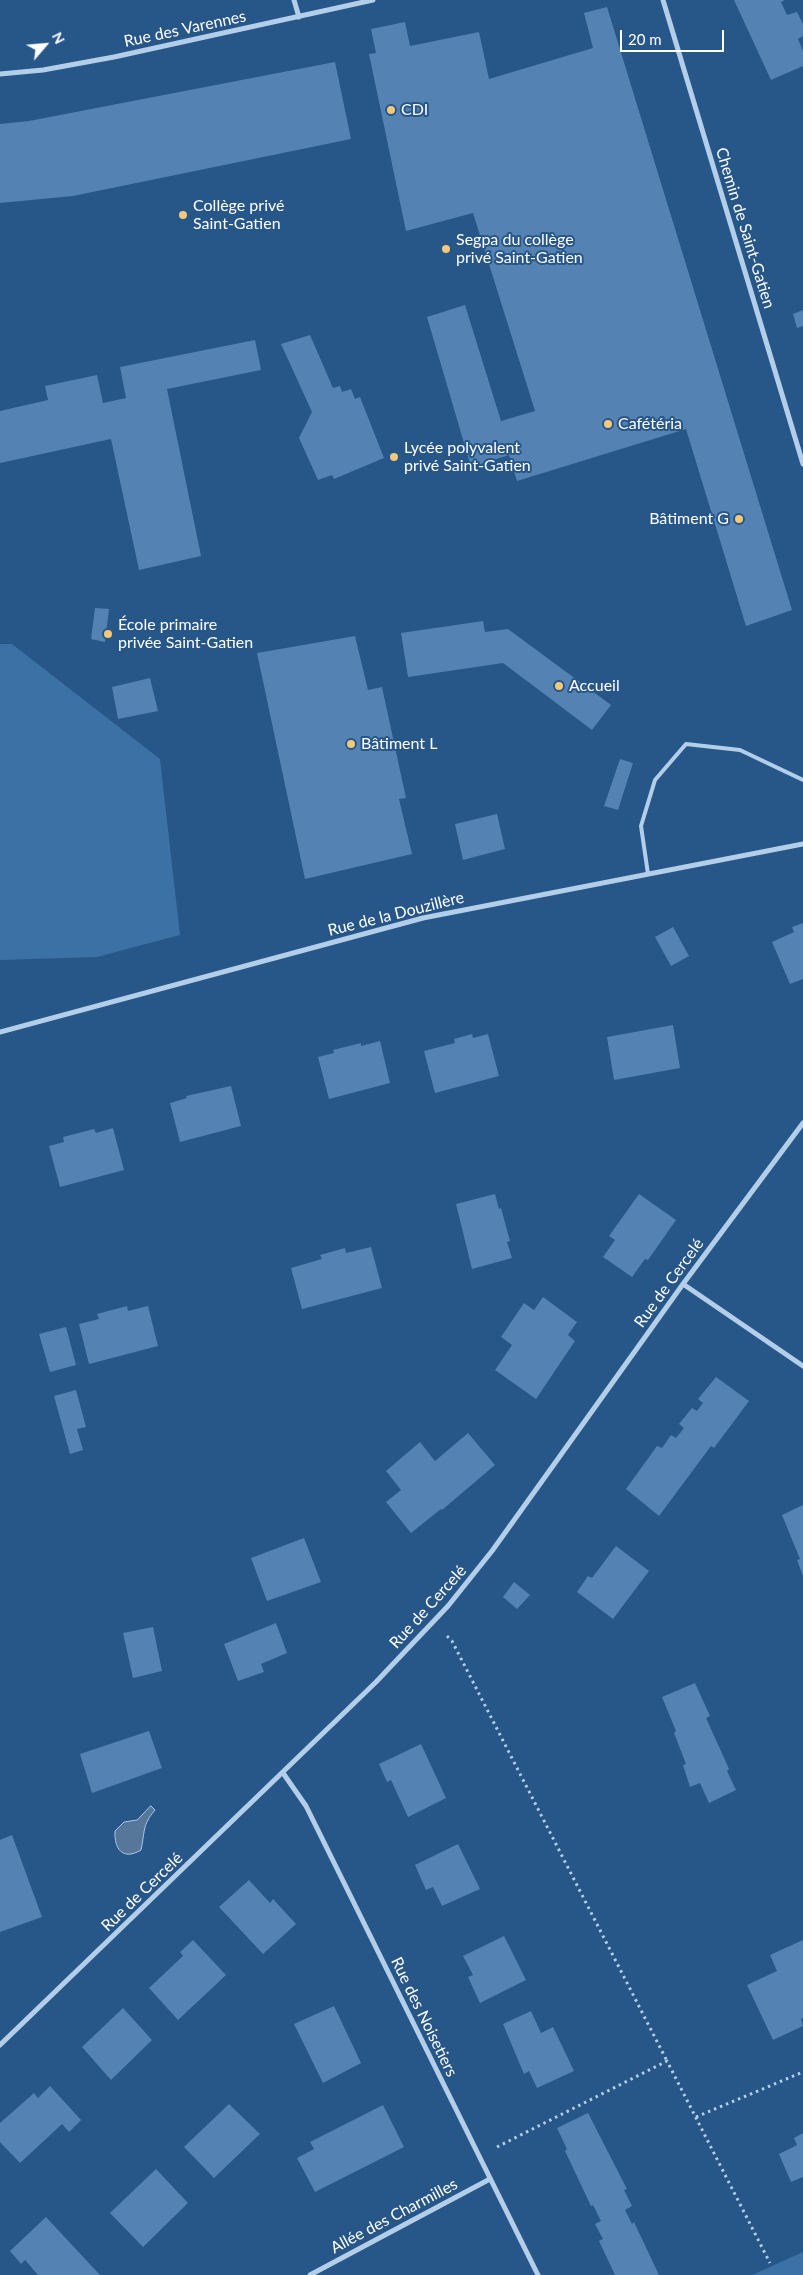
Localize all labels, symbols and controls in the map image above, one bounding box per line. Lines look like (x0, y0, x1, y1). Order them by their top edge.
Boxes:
street label: Rue des Varennes (122, 7, 248, 51)
north arrow (20, 20, 70, 70)
scale bar (623, 20, 727, 52)
text: N (49, 29, 69, 47)
text: 20 m (628, 30, 662, 48)
place label: CDI (401, 100, 428, 120)
marker: CDI (385, 104, 397, 116)
street label: Chemin de Saint-Gatien (711, 145, 779, 311)
place label: Collège privé Saint-Gatien (193, 196, 284, 234)
marker: Collège privé Saint-Gatien (177, 209, 189, 221)
place label: Segpa du collège privé Saint-Gatien (456, 230, 583, 268)
marker: Segpa du collège privé Saint-Gatien (440, 243, 452, 255)
place label: Cafétéria (618, 414, 682, 434)
marker: Cafétéria (602, 418, 614, 430)
place label: Lycée polyvalent privé Saint-Gatien (404, 438, 531, 476)
marker: Lycée polyvalent privé Saint-Gatien (388, 451, 400, 463)
place label: Bâtiment G (649, 509, 729, 529)
marker: Bâtiment G (733, 513, 745, 525)
place label: École primaire privée Saint-Gatien (118, 615, 253, 653)
marker: École primaire privée Saint-Gatien (102, 628, 114, 640)
place label: Accueil (569, 676, 620, 696)
marker: Accueil (553, 680, 565, 692)
place label: Bâtiment L (361, 734, 437, 754)
marker: Bâtiment L (345, 738, 357, 750)
street label: Rue de la Douzillère (326, 888, 466, 940)
street label: Rue de Cercelé (630, 1235, 708, 1331)
street label: Rue de Cercelé (386, 1561, 470, 1653)
street label: Rue de Cercelé (97, 1849, 187, 1935)
street label: Rue des Noisetiers (387, 1954, 461, 2080)
street label: Allée des Charmilles (327, 2174, 461, 2258)

